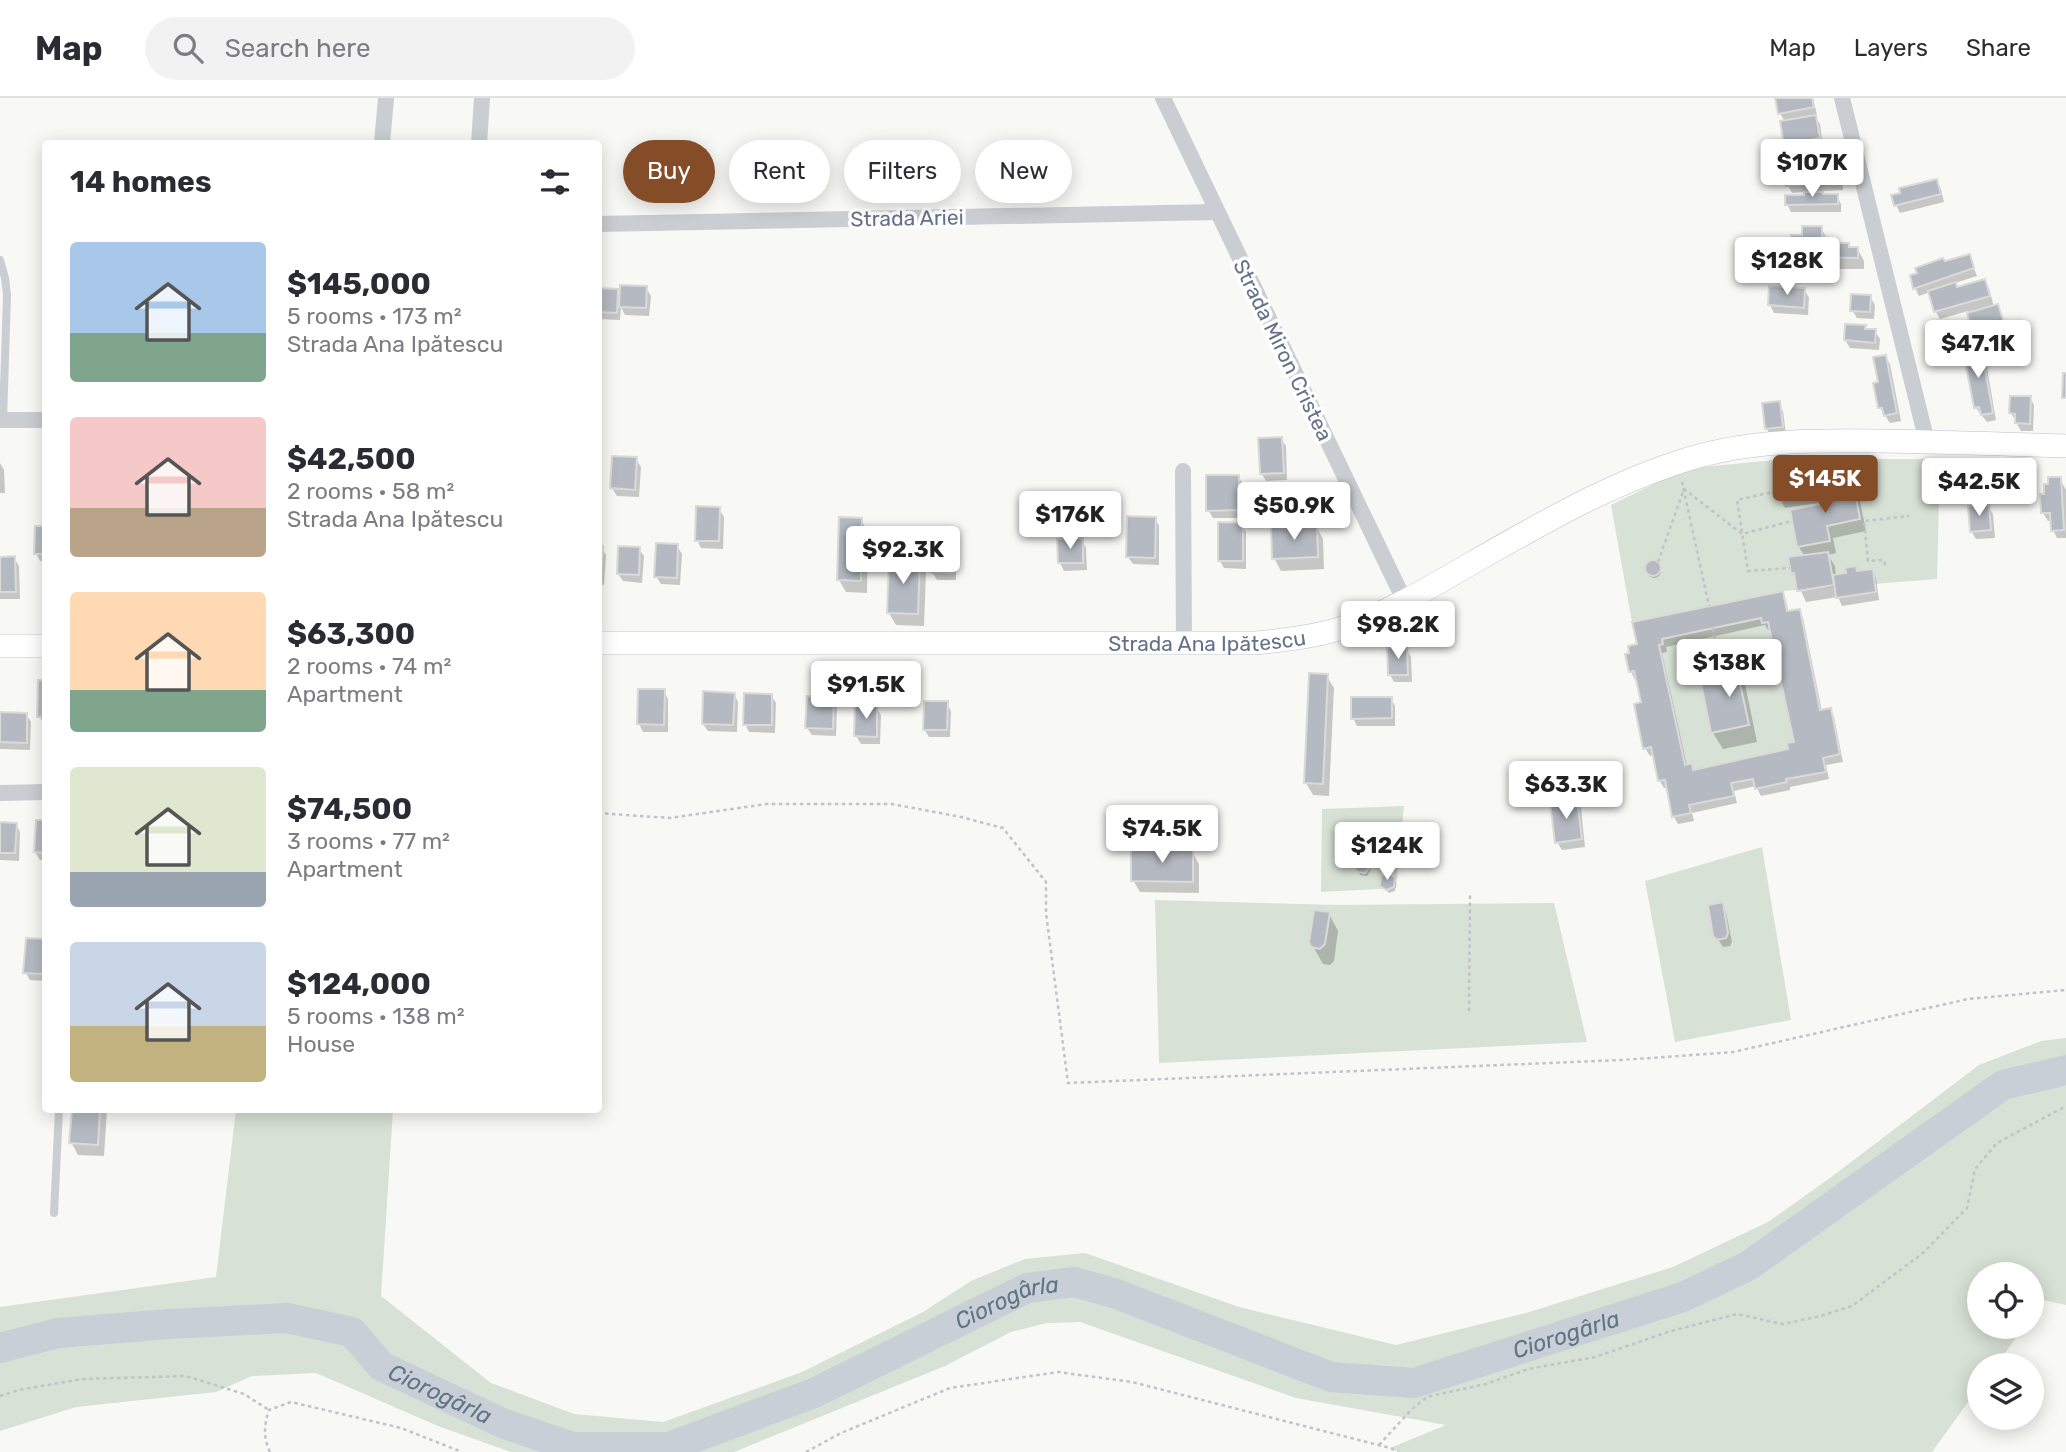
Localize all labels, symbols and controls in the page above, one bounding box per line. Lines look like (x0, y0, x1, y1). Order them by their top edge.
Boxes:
search box (145, 17, 635, 80)
text: Map (35, 29, 103, 68)
icon: search (169, 29, 207, 67)
text: Search here (225, 33, 370, 64)
text: Map (1769, 34, 1816, 62)
text: Layers (1854, 34, 1928, 62)
text: Share (1966, 34, 2031, 62)
chip: Buy (623, 140, 715, 203)
chip: Rent (729, 140, 830, 203)
chip: Filters (844, 140, 961, 203)
chip: New (975, 140, 1072, 203)
pin: $107K (1763, 140, 1861, 199)
text: $107K (1777, 148, 1847, 176)
icon: filters (536, 163, 574, 201)
text: 14 homes (70, 164, 212, 200)
street label: Strada Ariei (850, 205, 964, 231)
pin: $128K (1738, 238, 1836, 297)
text: $128K (1751, 246, 1823, 274)
street label: Strada Miron Cristea (1228, 255, 1338, 445)
text: $145,000 (287, 266, 431, 302)
icon: home (126, 270, 210, 354)
text: 5 rooms · 173 m² (287, 302, 462, 330)
pin: $47.1K (1921, 320, 2035, 380)
text: $47.1K (1941, 329, 2015, 357)
text: Strada Ana Ipătescu (287, 330, 503, 358)
text: $42,500 (287, 441, 416, 477)
icon: home (126, 445, 210, 529)
pin: $145K (1776, 456, 1874, 515)
pin: $42.5K (1922, 458, 2036, 518)
text: $145K (1789, 464, 1861, 492)
text: $42.5K (1938, 467, 2020, 495)
text: 2 rooms · 58 m² (287, 477, 454, 505)
pin: $50.9K (1237, 482, 1351, 542)
pin: $176K (1021, 491, 1119, 551)
text: $50.9K (1253, 491, 1335, 519)
text: $176K (1035, 500, 1105, 528)
text: Strada Ana Ipătescu (287, 505, 503, 533)
pin: $92.3K (846, 526, 960, 586)
text: $92.3K (862, 535, 944, 563)
pin: $98.2K (1341, 602, 1455, 661)
text: $98.2K (1357, 610, 1439, 638)
text: $63,300 (287, 616, 415, 652)
icon: home (126, 620, 210, 704)
street label: Strada Ana Ipătescu (1108, 624, 1307, 656)
pin: $138K (1680, 640, 1778, 699)
text: $138K (1693, 648, 1765, 676)
text: 2 rooms · 74 m² (287, 652, 451, 680)
pin: $91.5K (809, 662, 923, 721)
text: $91.5K (827, 670, 905, 698)
text: Apartment (287, 680, 403, 708)
pin: $63.3K (1509, 762, 1623, 821)
text: $63.3K (1525, 770, 1607, 798)
text: $74,500 (287, 791, 412, 827)
icon: home (126, 795, 210, 879)
pin: $74.5K (1105, 806, 1219, 865)
text: $74.5K (1122, 814, 1202, 842)
pin: $124K (1338, 822, 1436, 882)
text: 3 rooms · 77 m² (287, 827, 450, 855)
text: $124K (1351, 831, 1423, 859)
text: Apartment (287, 855, 403, 883)
text: $124,000 (287, 966, 431, 1002)
icon: home (126, 970, 210, 1054)
text: 5 rooms · 138 m² (287, 1002, 464, 1030)
text: House (287, 1030, 355, 1058)
map controls (1967, 1262, 2044, 1430)
button: locate (1967, 1262, 2044, 1339)
water label: Ciorogârla (950, 1270, 1060, 1335)
water label: Ciorogârla (1509, 1304, 1623, 1365)
button: layers (1967, 1353, 2044, 1430)
water label: Ciorogârla (384, 1358, 496, 1430)

